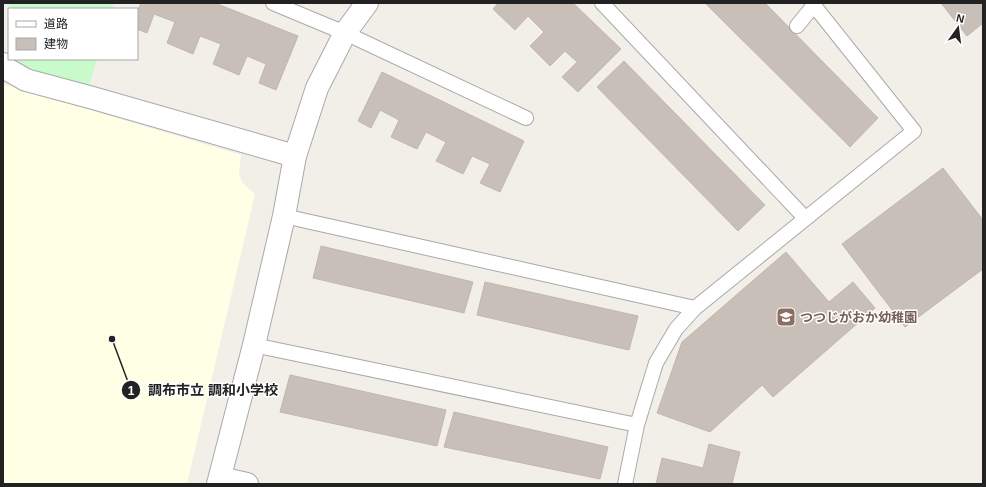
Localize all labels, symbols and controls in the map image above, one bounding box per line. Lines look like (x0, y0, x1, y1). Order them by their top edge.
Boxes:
legend (8, 8, 138, 60)
north arrow (938, 8, 978, 48)
text: N (955, 12, 966, 25)
text: 道路 (44, 17, 68, 31)
text: 建物 (44, 37, 68, 51)
school or university icon: つつじがおか幼稚園 (775, 306, 797, 328)
place label: つつじがおか幼稚園 (800, 310, 917, 325)
callout: 調布市立 調和小学校 (121, 377, 286, 403)
text: 調布市立 調和小学校 (148, 382, 278, 398)
text: 1 (128, 384, 135, 398)

